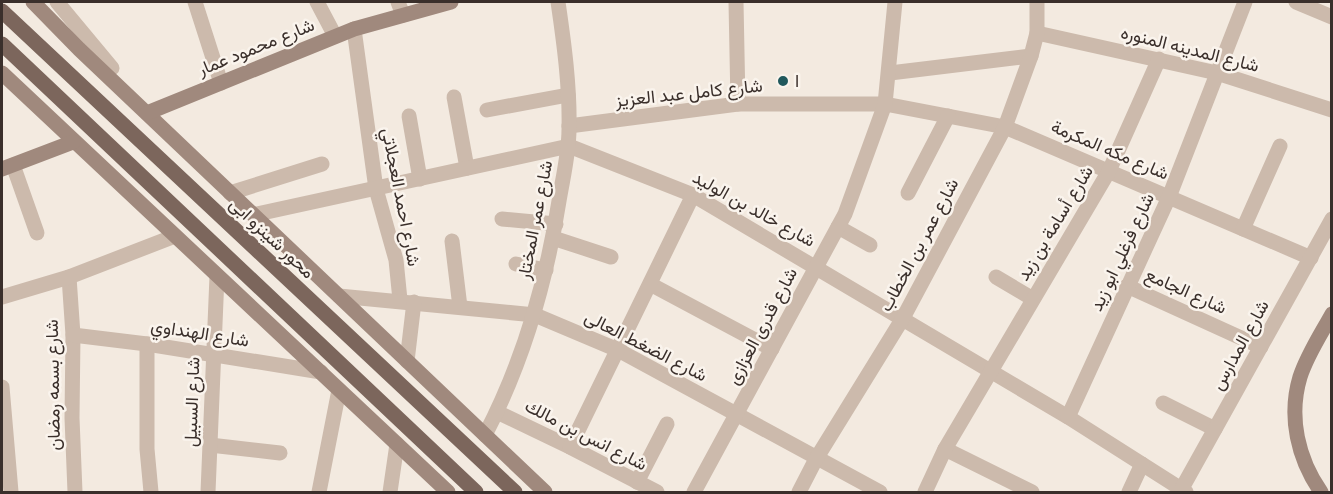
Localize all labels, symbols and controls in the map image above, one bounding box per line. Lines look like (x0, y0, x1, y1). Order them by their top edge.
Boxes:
street label: شارع محمود عمار (194, 14, 318, 82)
street label: شارع المدينه المنوره (1118, 21, 1261, 78)
place label: ا (795, 70, 799, 91)
street label: شارع كامل عبد العزيز (613, 74, 764, 113)
marker: ا (776, 74, 790, 88)
street label: شارع مكه المكرمة (1047, 115, 1172, 186)
street label: شارع احمد العجلاتي (373, 126, 425, 269)
street label: شارع عمر المختار (512, 159, 558, 283)
street label: شارع أسامة بن زيد (1012, 162, 1099, 285)
street label: شارع خالد بن الوليد (688, 166, 819, 253)
street label: شارع عمر بن الخطاب (875, 175, 964, 316)
street label: شارع فرغلي ابو زيد (1085, 189, 1163, 316)
street label: محور شينزو ابى (225, 193, 319, 283)
street label: شارع الجامع (1141, 263, 1230, 320)
street label: شارع قدرى العزازى (722, 264, 803, 389)
street label: شارع المدارس (1206, 296, 1275, 394)
street label: شارع الضغط العالى (581, 306, 711, 387)
street label: شارع الهنداوي (149, 314, 251, 356)
street label: شارع بسمه رمضان (41, 319, 66, 451)
street label: شارع السبيل (179, 356, 206, 448)
street label: شارع انس بن مالك (521, 395, 651, 476)

